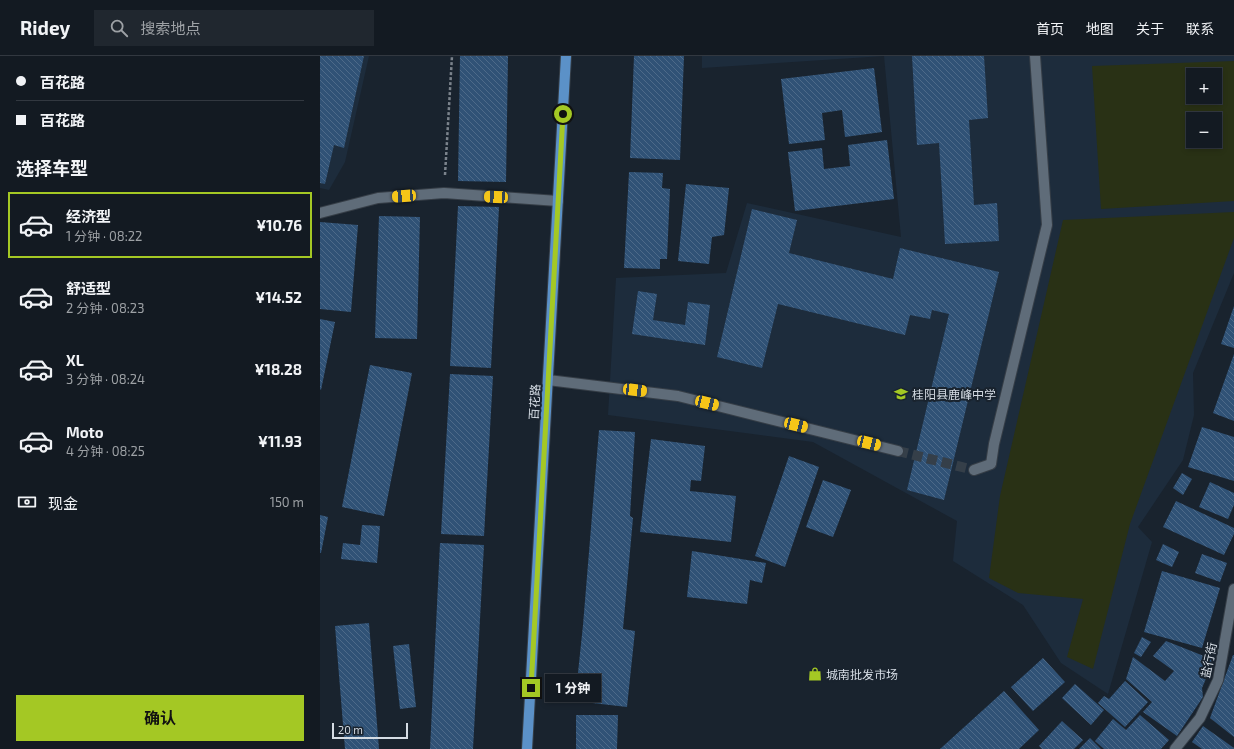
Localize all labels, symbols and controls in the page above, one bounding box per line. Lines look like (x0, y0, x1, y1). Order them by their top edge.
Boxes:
search box (94, 10, 374, 46)
text: Ridey (20, 16, 70, 39)
icon: search (108, 17, 130, 39)
text: 搜索地点 (140, 19, 200, 37)
text: 首页 (1036, 20, 1064, 37)
text: 地图 (1086, 20, 1114, 37)
text: 关于 (1136, 20, 1164, 37)
text: 联系 (1186, 20, 1214, 37)
map controls (1186, 68, 1222, 148)
button: + (1186, 68, 1222, 104)
text: 百花路 (40, 73, 85, 91)
route start (554, 105, 572, 123)
text: 百花路 (40, 111, 85, 129)
button: − (1186, 112, 1222, 148)
text: 选择车型 (16, 157, 88, 179)
car (392, 189, 416, 203)
car (484, 190, 508, 204)
icon: car (18, 207, 54, 243)
text: 经济型 (66, 207, 111, 225)
text: ¥10.76 (256, 216, 302, 234)
text: 1 分钟 · 08:22 (66, 228, 142, 244)
icon: car (18, 279, 54, 315)
text: 舒适型 (66, 279, 111, 297)
text: ¥14.52 (255, 288, 302, 306)
text: 2 分钟 · 08:23 (66, 300, 144, 316)
icon: car (18, 351, 54, 387)
text: XL (66, 351, 84, 369)
text: ¥18.28 (254, 360, 302, 378)
text: 3 分钟 · 08:24 (66, 371, 145, 387)
car (622, 383, 648, 397)
street label: 百花路 (526, 384, 542, 420)
school or university icon: 桂阳县鹿峰中学 (893, 386, 909, 402)
place label: 桂阳县鹿峰中学 (912, 387, 996, 401)
car (694, 394, 720, 412)
car (783, 416, 809, 434)
icon: car (18, 423, 54, 459)
text: Moto (66, 423, 104, 441)
text: ¥11.93 (258, 432, 302, 450)
car (856, 434, 882, 452)
text: 4 分钟 · 08:25 (66, 443, 145, 459)
icon: cash (16, 491, 38, 513)
text: 现金 (48, 494, 78, 512)
text: 150 m (270, 494, 304, 510)
street label: 盐行街 (1197, 641, 1219, 679)
shop icon: 城南批发市场 (807, 666, 823, 682)
place label: 城南批发市场 (826, 667, 898, 681)
callout: 1 分钟 (545, 674, 601, 702)
route end (522, 679, 540, 697)
text: 1 分钟 (556, 680, 590, 696)
button: 确认 (16, 695, 304, 741)
scale bar (332, 721, 408, 740)
text: 20 m (338, 723, 363, 736)

